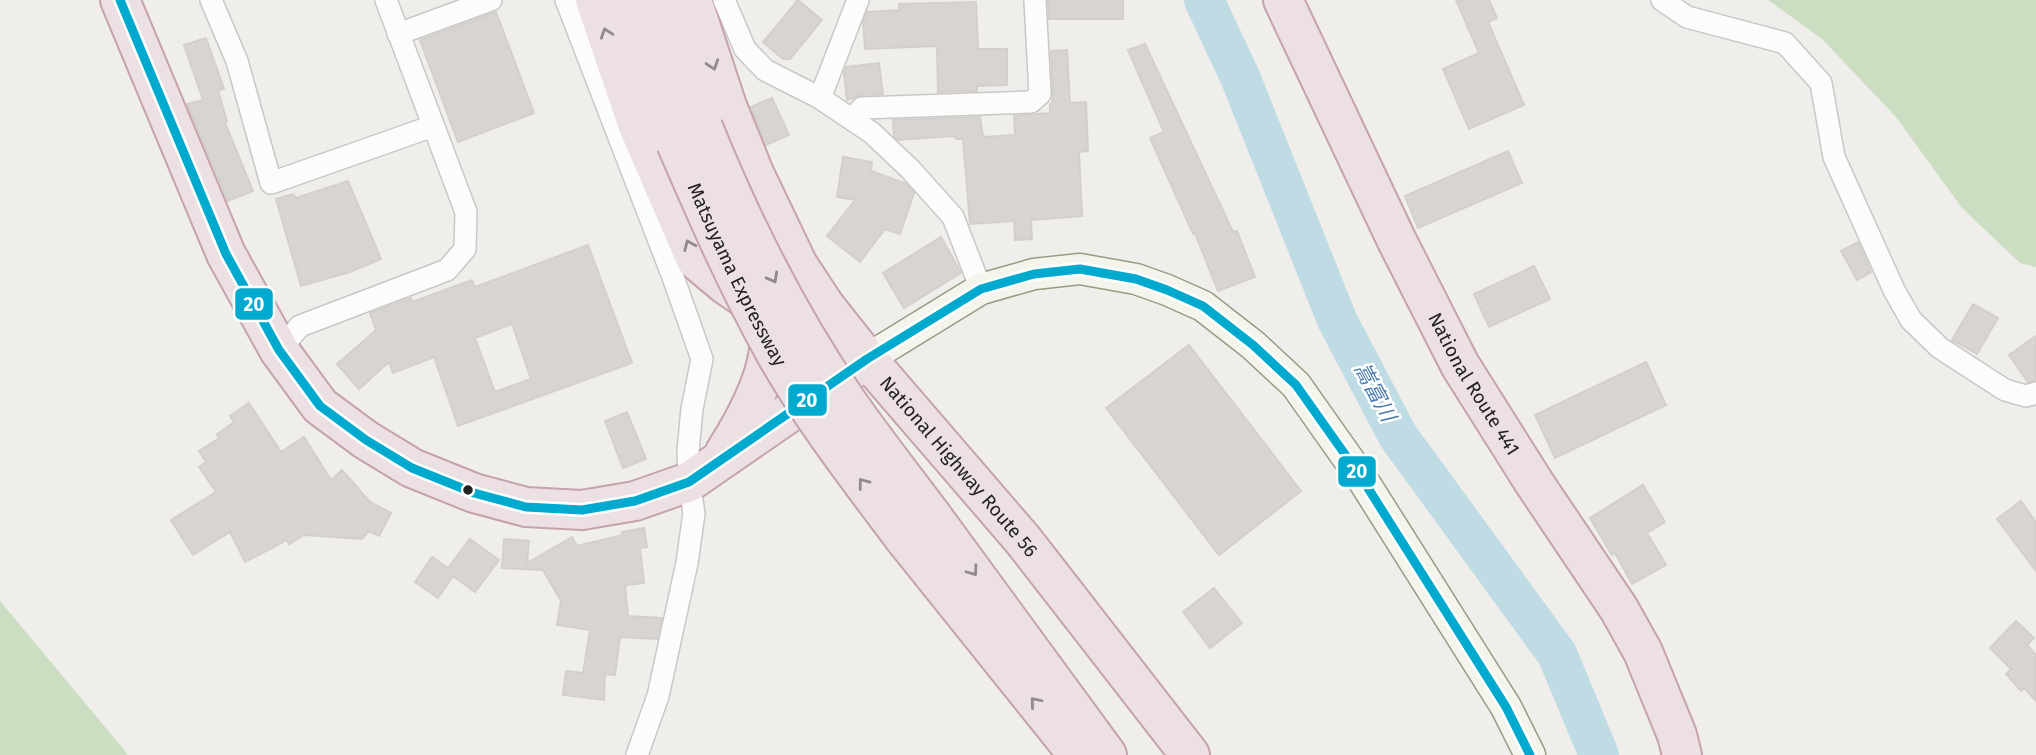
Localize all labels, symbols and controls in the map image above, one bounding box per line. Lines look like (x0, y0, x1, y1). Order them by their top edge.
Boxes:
one-way arrow (600, 27, 614, 40)
one-way arrow (705, 58, 720, 70)
street label: Matsuyama Expressway (683, 179, 792, 371)
one-way arrow (683, 239, 697, 252)
one-way arrow (765, 271, 778, 283)
line badge: 20 (234, 287, 274, 321)
text: 20 (244, 293, 264, 316)
street label: National Route 441 (1423, 309, 1525, 459)
water label: 嵩富川 (1349, 358, 1402, 428)
street label: National Highway Route 56 (875, 372, 1043, 561)
line badge: 20 (787, 383, 828, 417)
text: 20 (797, 389, 817, 412)
line badge: 20 (1337, 455, 1377, 488)
text: 20 (1347, 460, 1367, 483)
one-way arrow (859, 478, 871, 491)
unlabelled marker (461, 483, 475, 497)
one-way arrow (965, 563, 977, 575)
one-way arrow (1030, 698, 1043, 710)

